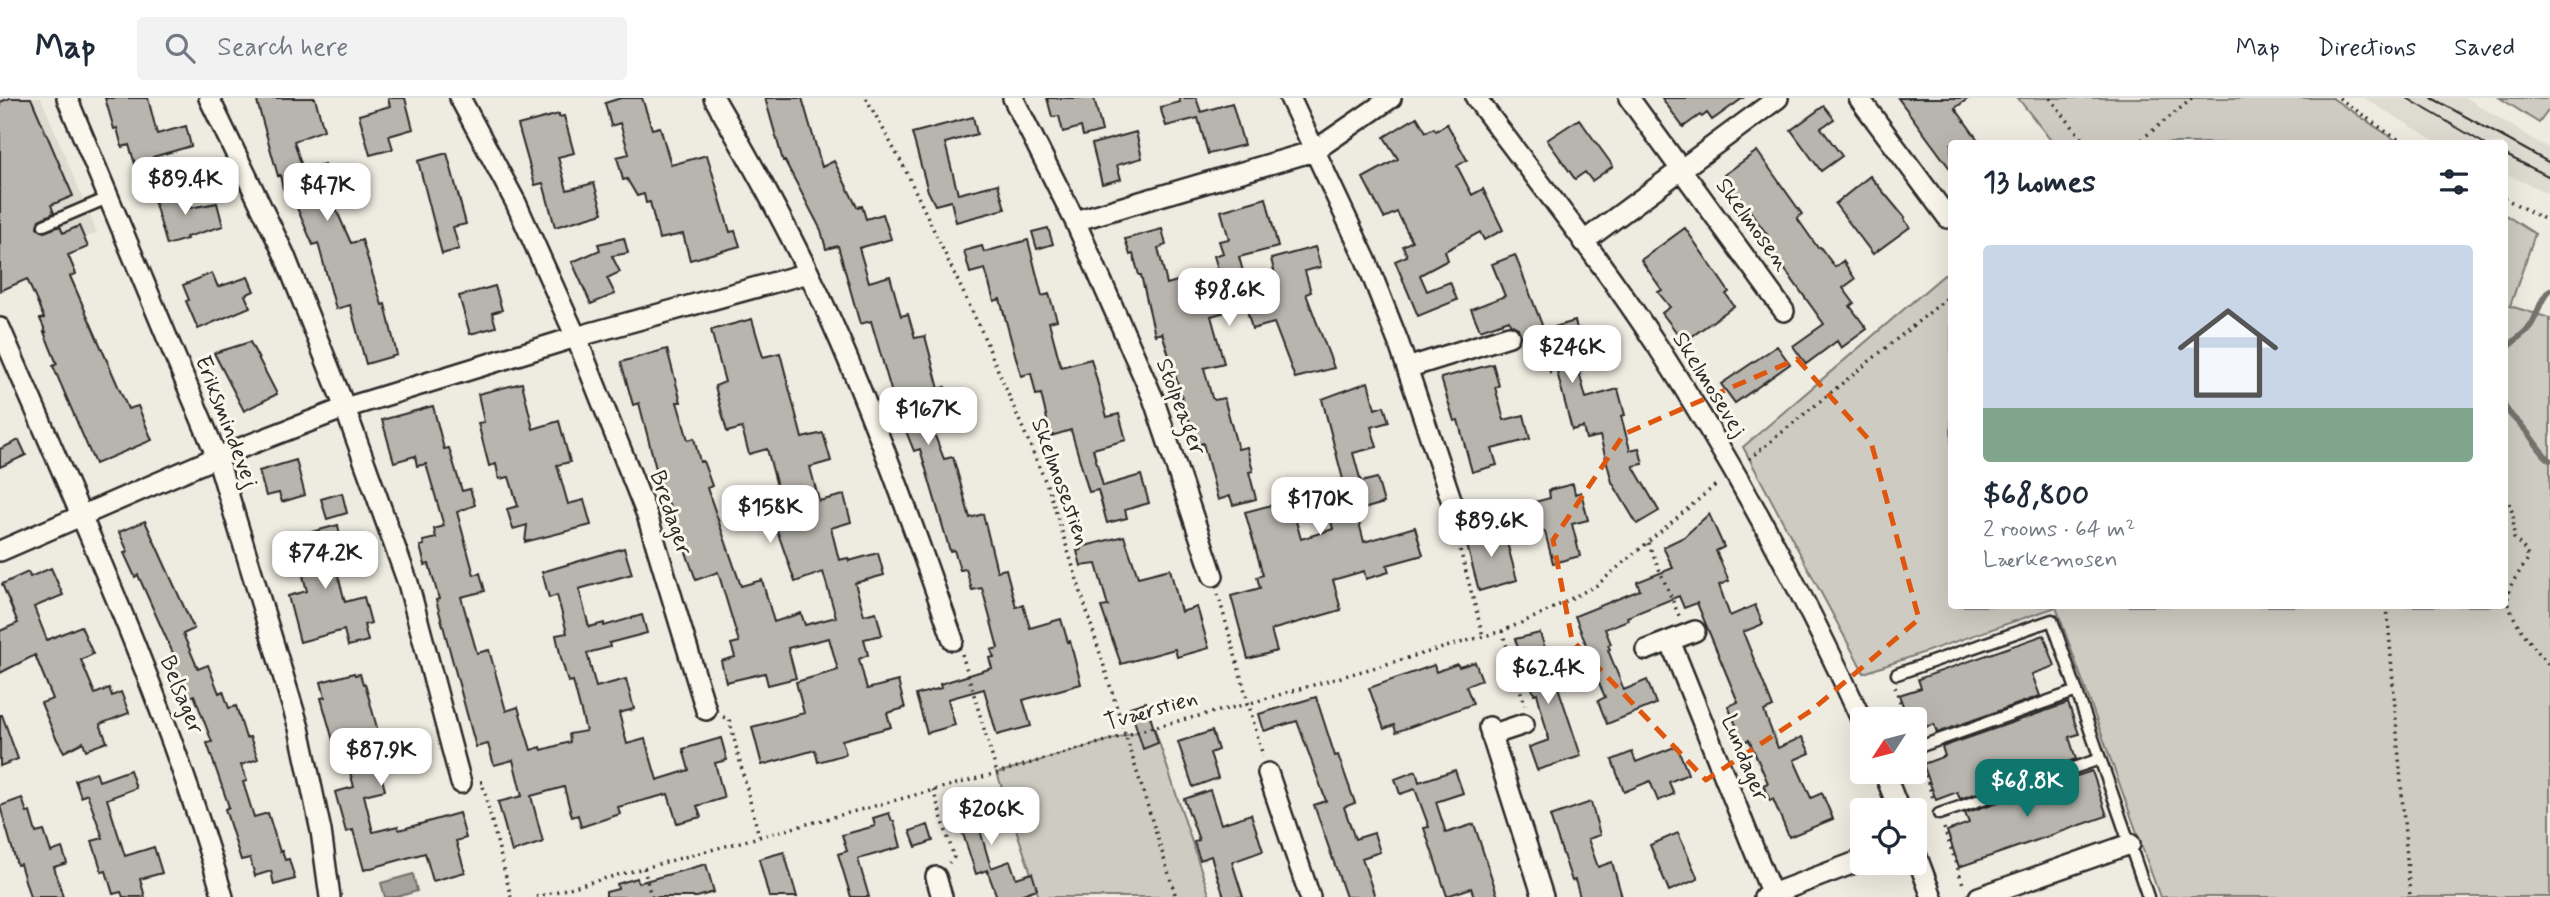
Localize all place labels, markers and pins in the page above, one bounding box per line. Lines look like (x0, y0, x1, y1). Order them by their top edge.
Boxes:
pin: $89.4K (128, 158, 242, 217)
pin: $47K (286, 164, 368, 223)
pin: $98.6K (1172, 268, 1286, 328)
pin: $246K (1523, 326, 1621, 385)
pin: $167K (879, 388, 977, 447)
pin: $170K (1271, 478, 1369, 537)
pin: $158K (721, 486, 819, 545)
pin: $89.6K (1434, 500, 1548, 559)
pin: $74.2K (268, 532, 382, 591)
pin: $62.4K (1491, 646, 1605, 706)
pin: $87.9K (324, 728, 438, 788)
pin: $68.8K (1970, 760, 2084, 819)
pin: $206K (942, 788, 1040, 847)

